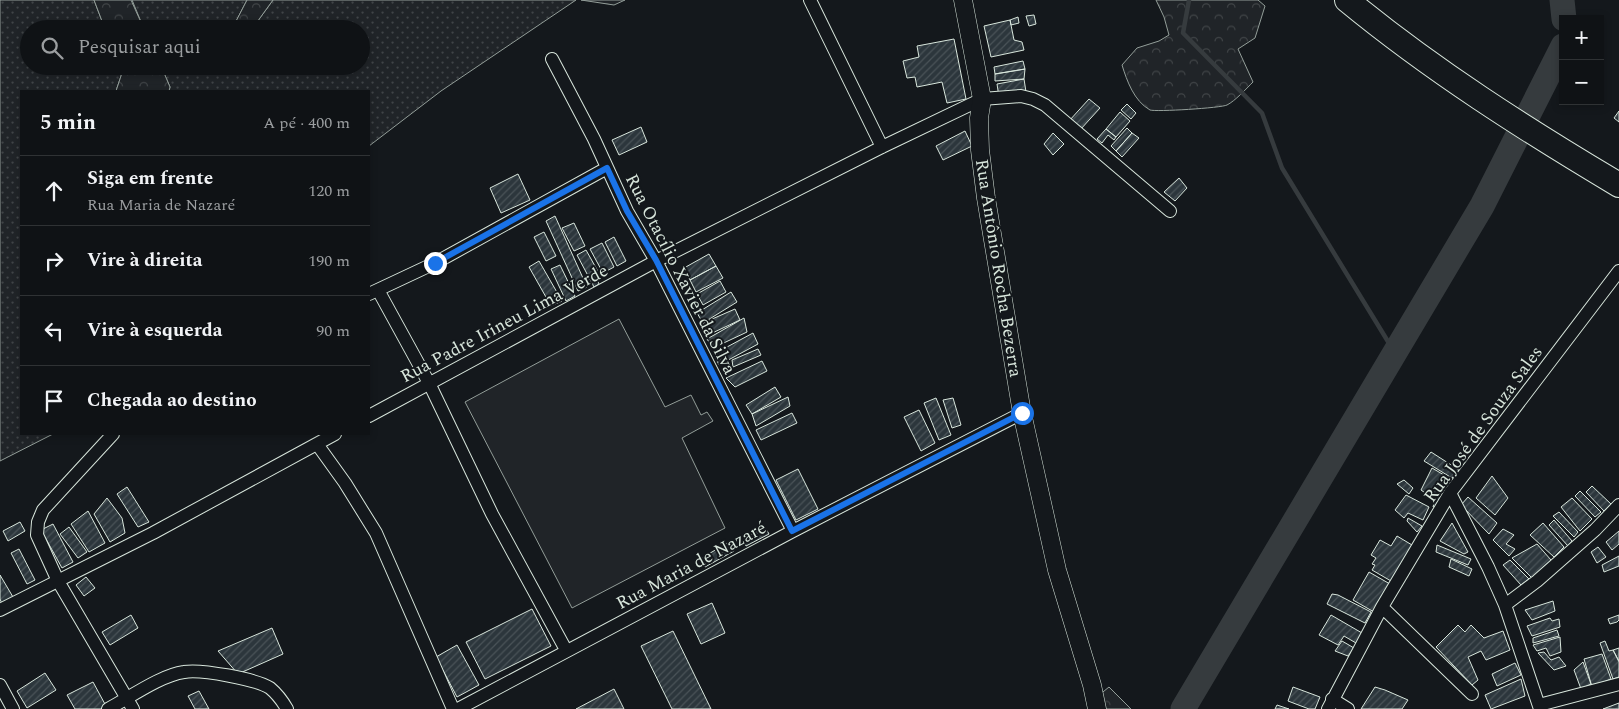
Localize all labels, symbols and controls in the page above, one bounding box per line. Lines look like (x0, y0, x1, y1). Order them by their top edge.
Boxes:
map controls (1559, 15, 1604, 105)
button: + (1559, 15, 1604, 60)
search box (20, 20, 370, 75)
text: Pesquisar aqui (78, 33, 201, 62)
icon: search (38, 34, 66, 62)
button: − (1559, 60, 1604, 105)
text: 5 min (40, 107, 96, 139)
text: A pé · 400 m (263, 111, 350, 135)
street label: Rua Antônio Rocha Bezerra (968, 157, 1029, 379)
text: Siga em frente (87, 164, 213, 193)
street label: Rua Otacílio Xavier da Silva (618, 169, 743, 379)
icon: ahead (40, 177, 68, 205)
text: 120 m (308, 179, 350, 203)
text: Rua Maria de Nazaré (87, 193, 235, 217)
text: Vire à direita (87, 246, 203, 275)
icon: right (40, 247, 68, 275)
text: 190 m (308, 249, 350, 273)
route end (424, 252, 447, 275)
street label: Rua Padre Irineu Lima Verde (395, 257, 613, 390)
text: Vire à esquerda (87, 316, 223, 345)
icon: left (40, 317, 68, 345)
text: 90 m (316, 319, 350, 343)
street label: Rua José de Souza Sales (1417, 340, 1550, 508)
text: Chegada ao destino (87, 386, 257, 415)
icon: arrive (40, 387, 68, 415)
route start (1011, 402, 1034, 425)
street label: Rua Maria de Nazaré (611, 514, 771, 617)

